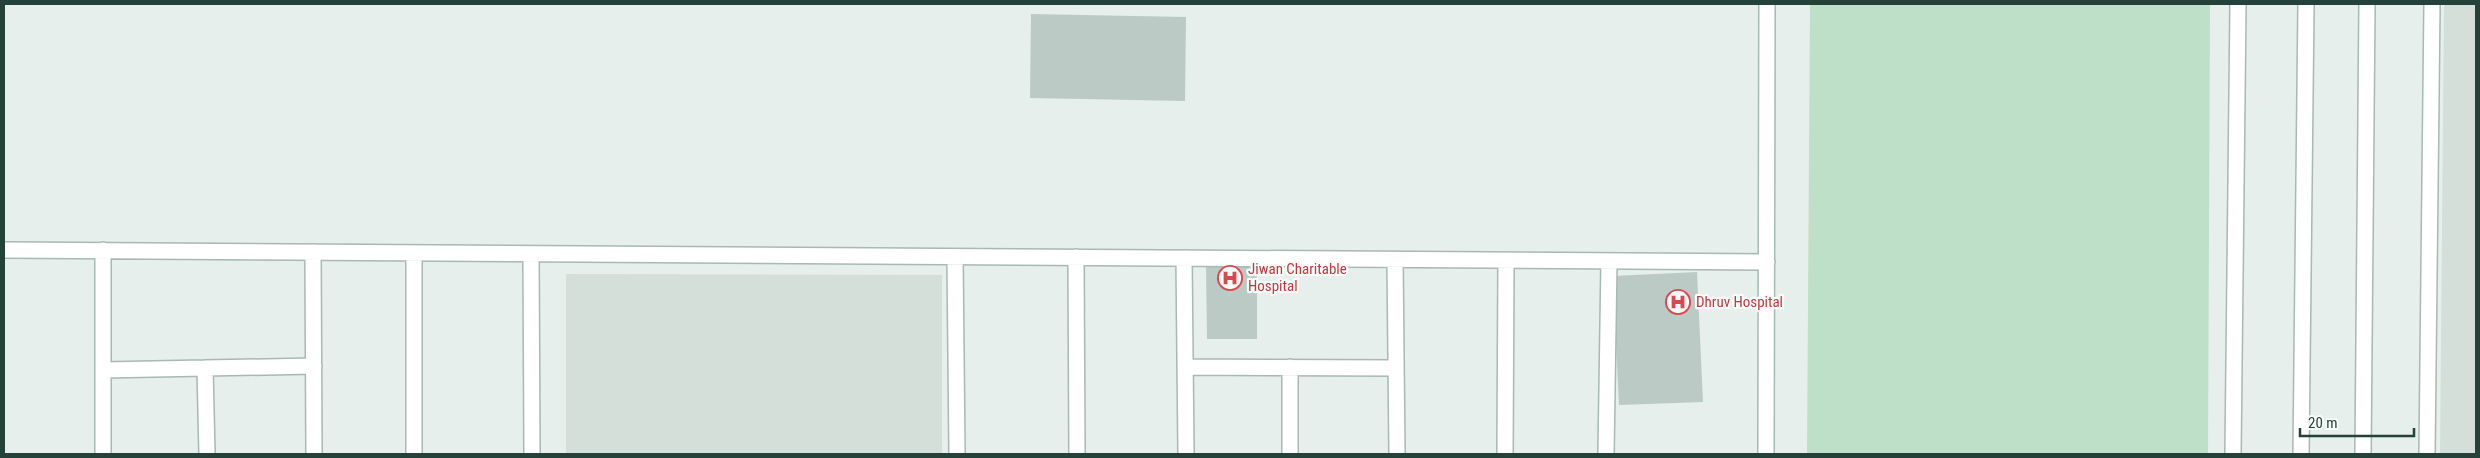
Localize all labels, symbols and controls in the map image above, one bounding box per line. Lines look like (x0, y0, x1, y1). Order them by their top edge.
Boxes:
place label: Jiwan Charitable Hospital (1248, 260, 1347, 295)
hospital icon: Jiwan Charitable Hospital (1217, 265, 1243, 291)
hospital icon: Dhruv Hospital (1665, 289, 1691, 315)
place label: Dhruv Hospital (1696, 293, 1783, 311)
scale bar (2300, 406, 2414, 438)
text: 20 m (2308, 414, 2338, 432)

